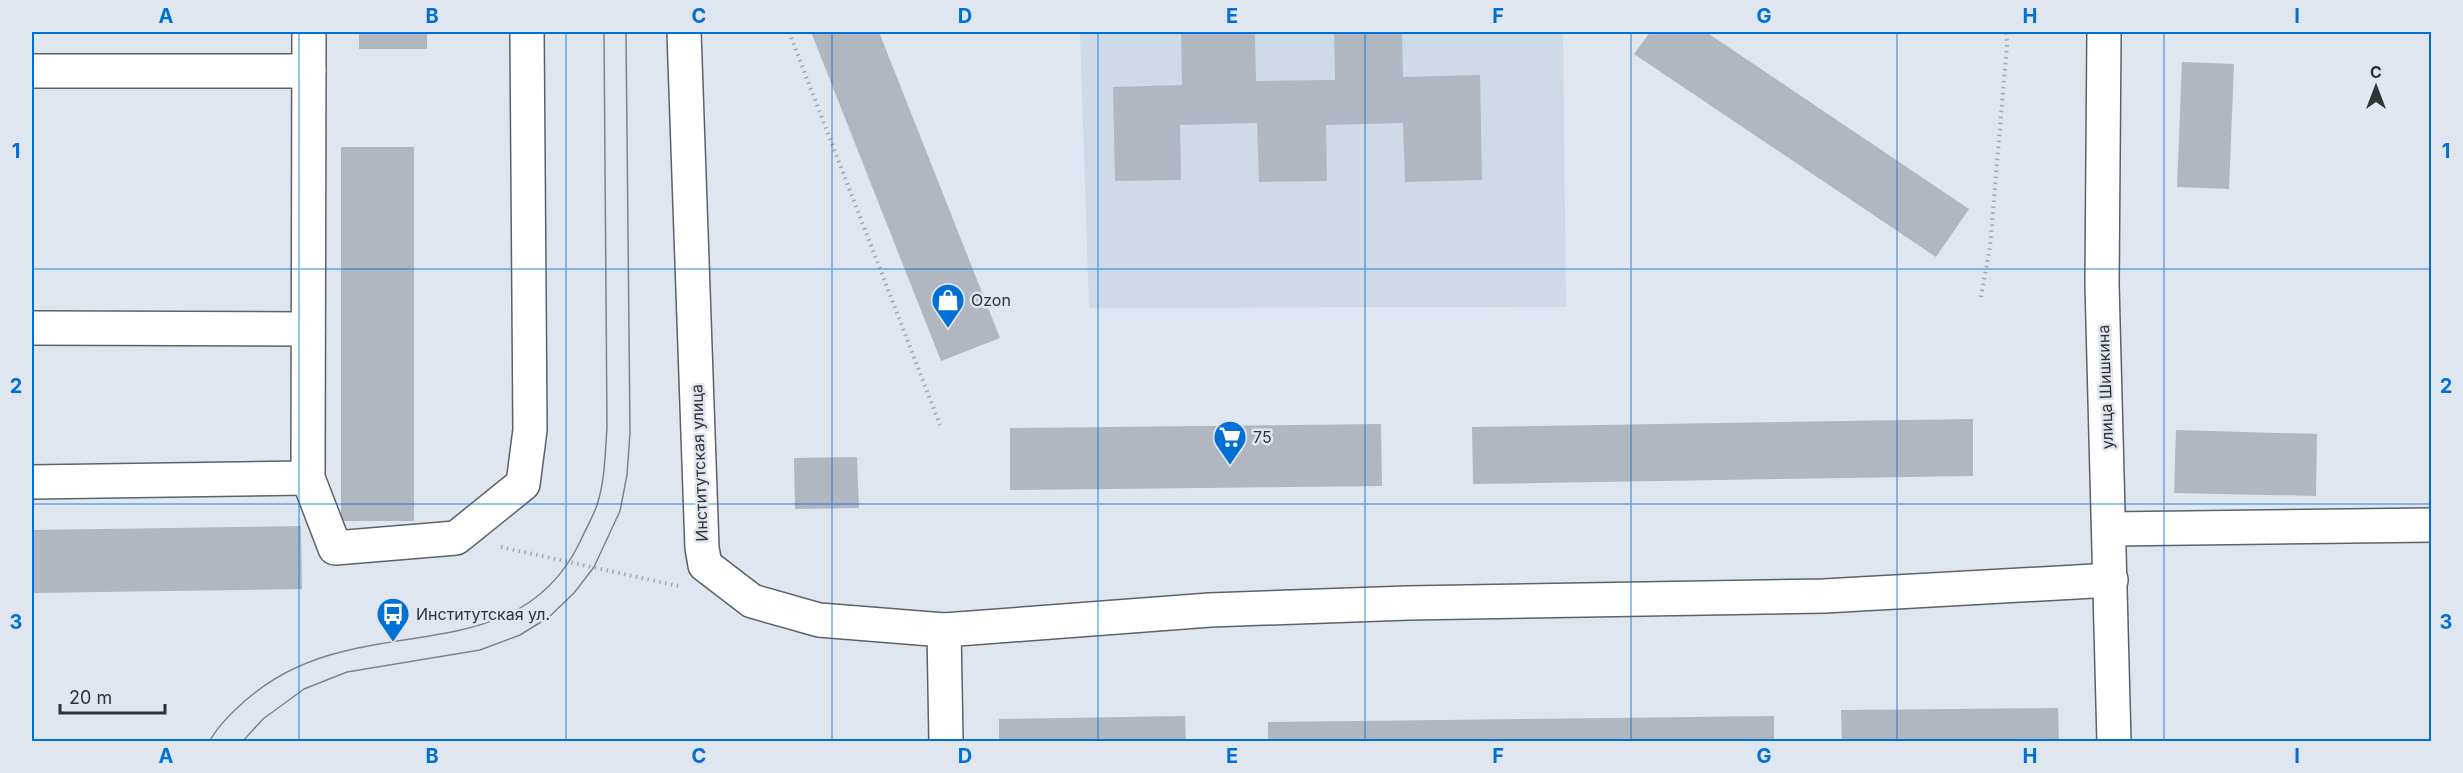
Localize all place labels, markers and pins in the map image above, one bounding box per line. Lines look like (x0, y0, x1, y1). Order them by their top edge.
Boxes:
shop icon: Ozon (930, 282, 966, 329)
place label: Ozon (971, 290, 1011, 310)
supermarket icon: 75 (1212, 419, 1248, 466)
place label: 75 (1253, 427, 1272, 447)
bus stop icon: Институтская ул. (375, 596, 411, 643)
place label: Институтская ул. (416, 604, 550, 624)

